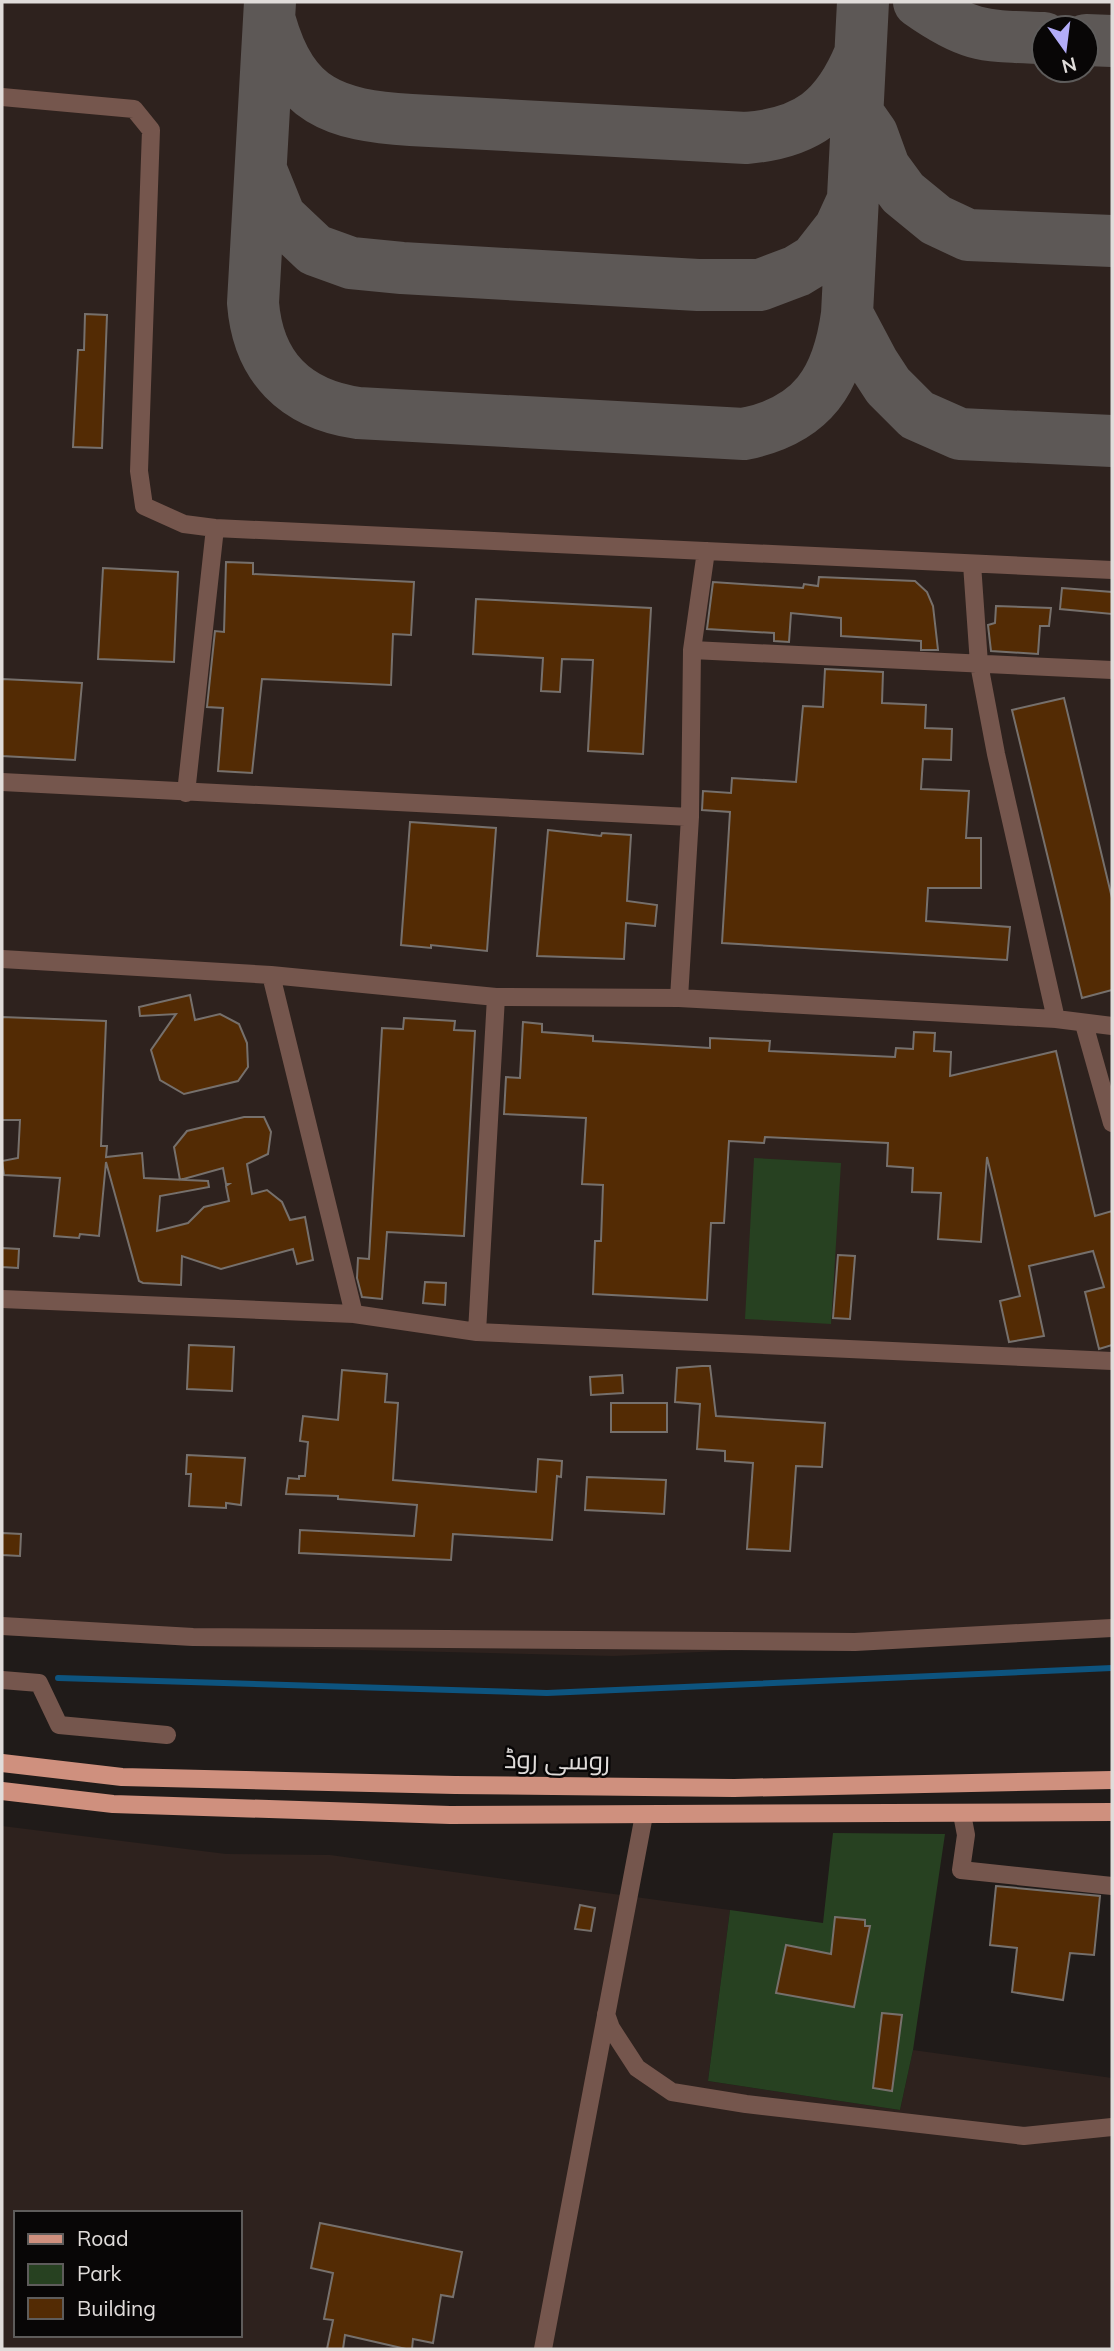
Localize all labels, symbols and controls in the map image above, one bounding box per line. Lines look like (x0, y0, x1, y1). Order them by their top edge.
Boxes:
north arrow (1030, 14, 1100, 84)
text: N (1059, 52, 1079, 79)
street label: روسی روڈ (504, 1742, 610, 1777)
legend (14, 2211, 242, 2337)
text: Road (77, 2225, 128, 2251)
text: Park (77, 2260, 121, 2286)
text: Building (77, 2295, 156, 2321)

